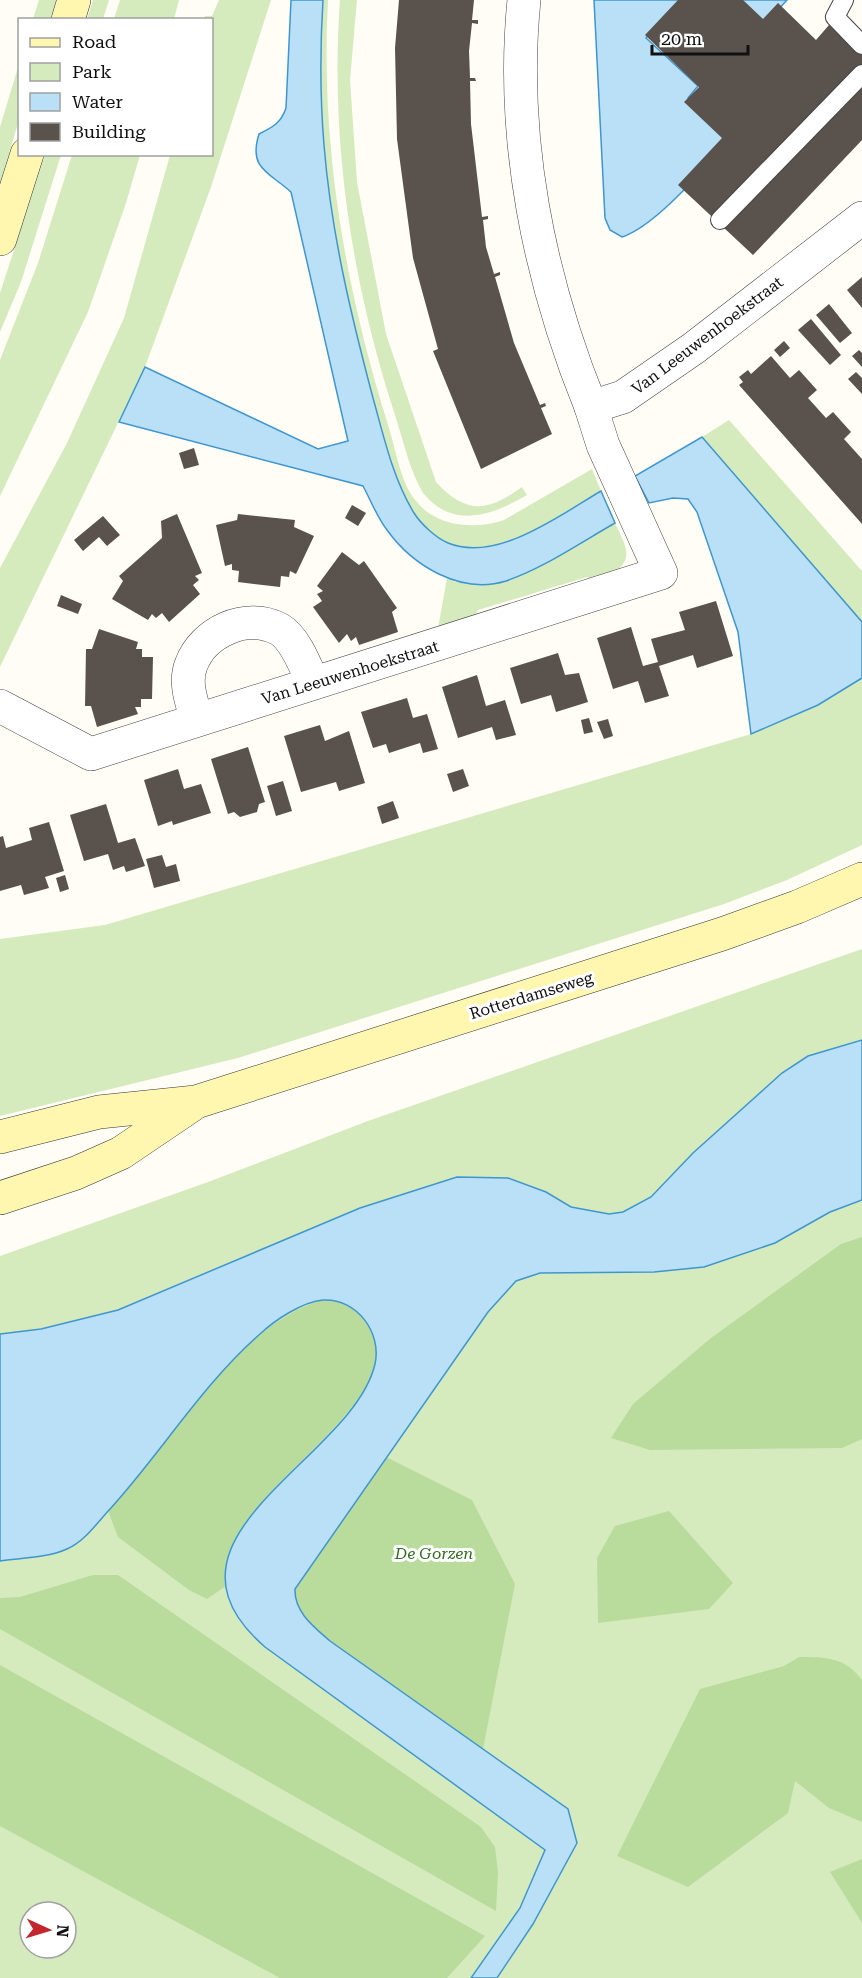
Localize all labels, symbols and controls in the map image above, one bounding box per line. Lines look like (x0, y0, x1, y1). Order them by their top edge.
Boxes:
legend (18, 18, 213, 156)
scale bar (652, 18, 748, 56)
text: 20 m (661, 28, 702, 49)
text: Road (72, 31, 117, 52)
text: Park (72, 61, 112, 82)
text: Water (72, 91, 123, 112)
text: Building (72, 121, 146, 142)
street label: Van Leeuwenhoekstraat (628, 272, 787, 398)
street label: Van Leeuwenhoekstraat (259, 636, 441, 709)
street label: Rotterdamseweg (467, 967, 596, 1023)
park label: De Gorzen (394, 1544, 473, 1563)
north arrow (18, 1900, 78, 1960)
text: N (53, 1924, 72, 1938)

